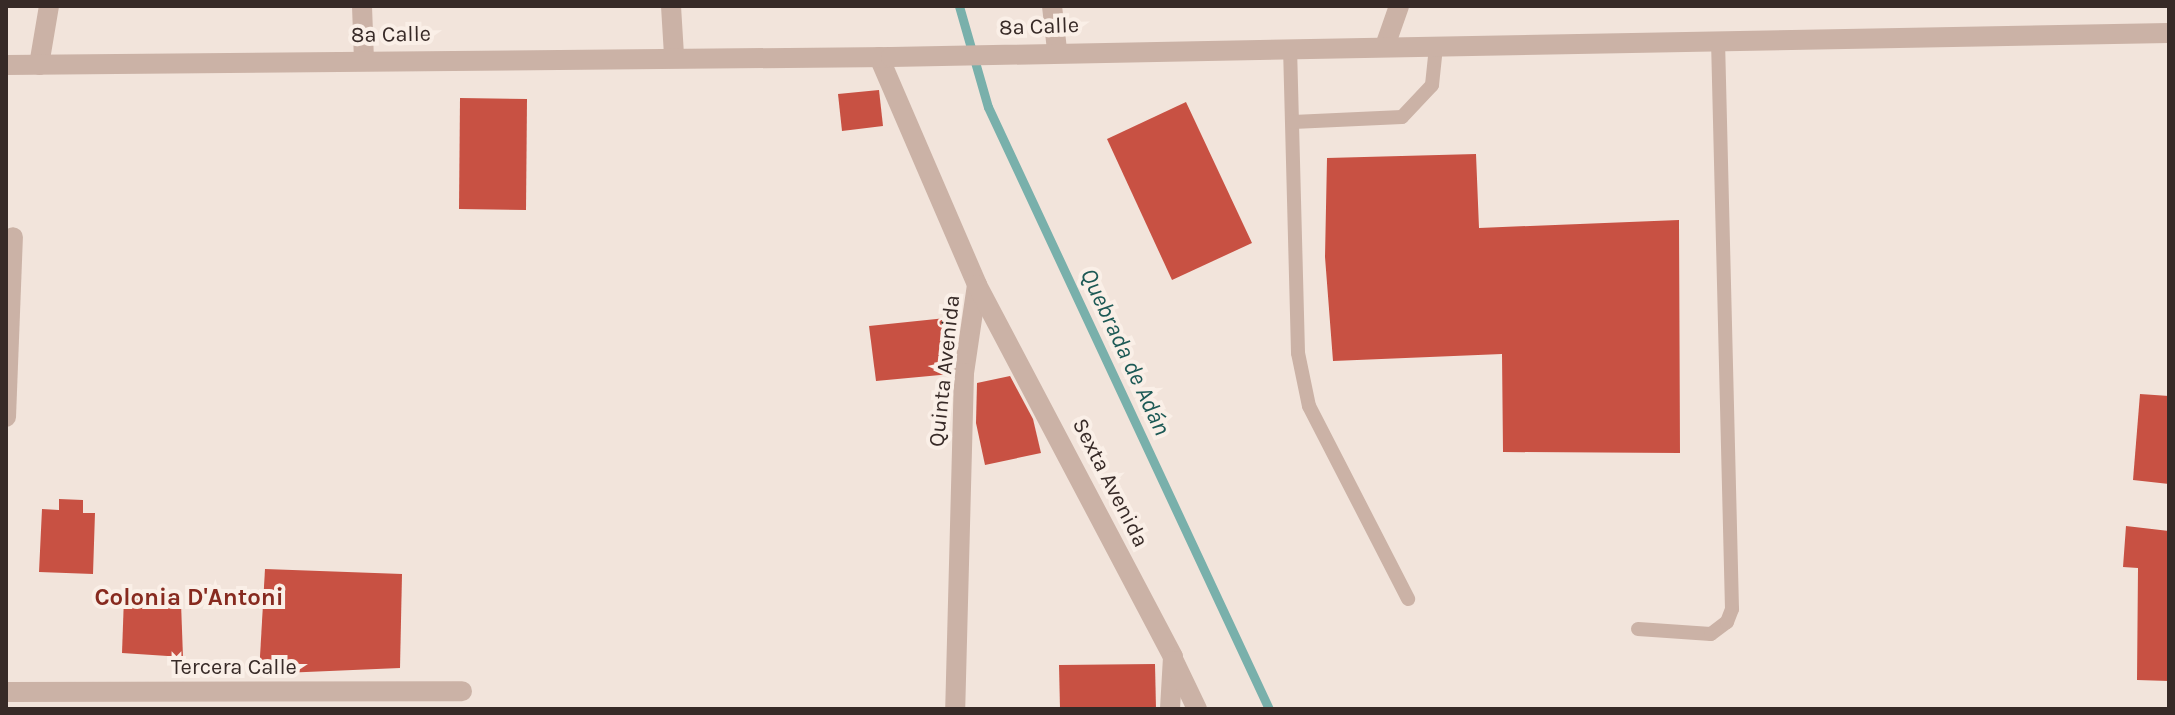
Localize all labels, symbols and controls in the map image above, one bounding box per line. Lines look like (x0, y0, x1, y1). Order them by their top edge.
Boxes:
street label: 8a Calle (999, 12, 1079, 42)
street label: 8a Calle (351, 21, 431, 49)
water label: Quebrada de Adán (1074, 264, 1176, 440)
street label: Quinta Avenida (924, 294, 966, 448)
street label: Sexta Avenida (1066, 414, 1154, 552)
district label: Colonia D'Antoni (94, 584, 284, 612)
street label: Tercera Calle (171, 655, 297, 681)

